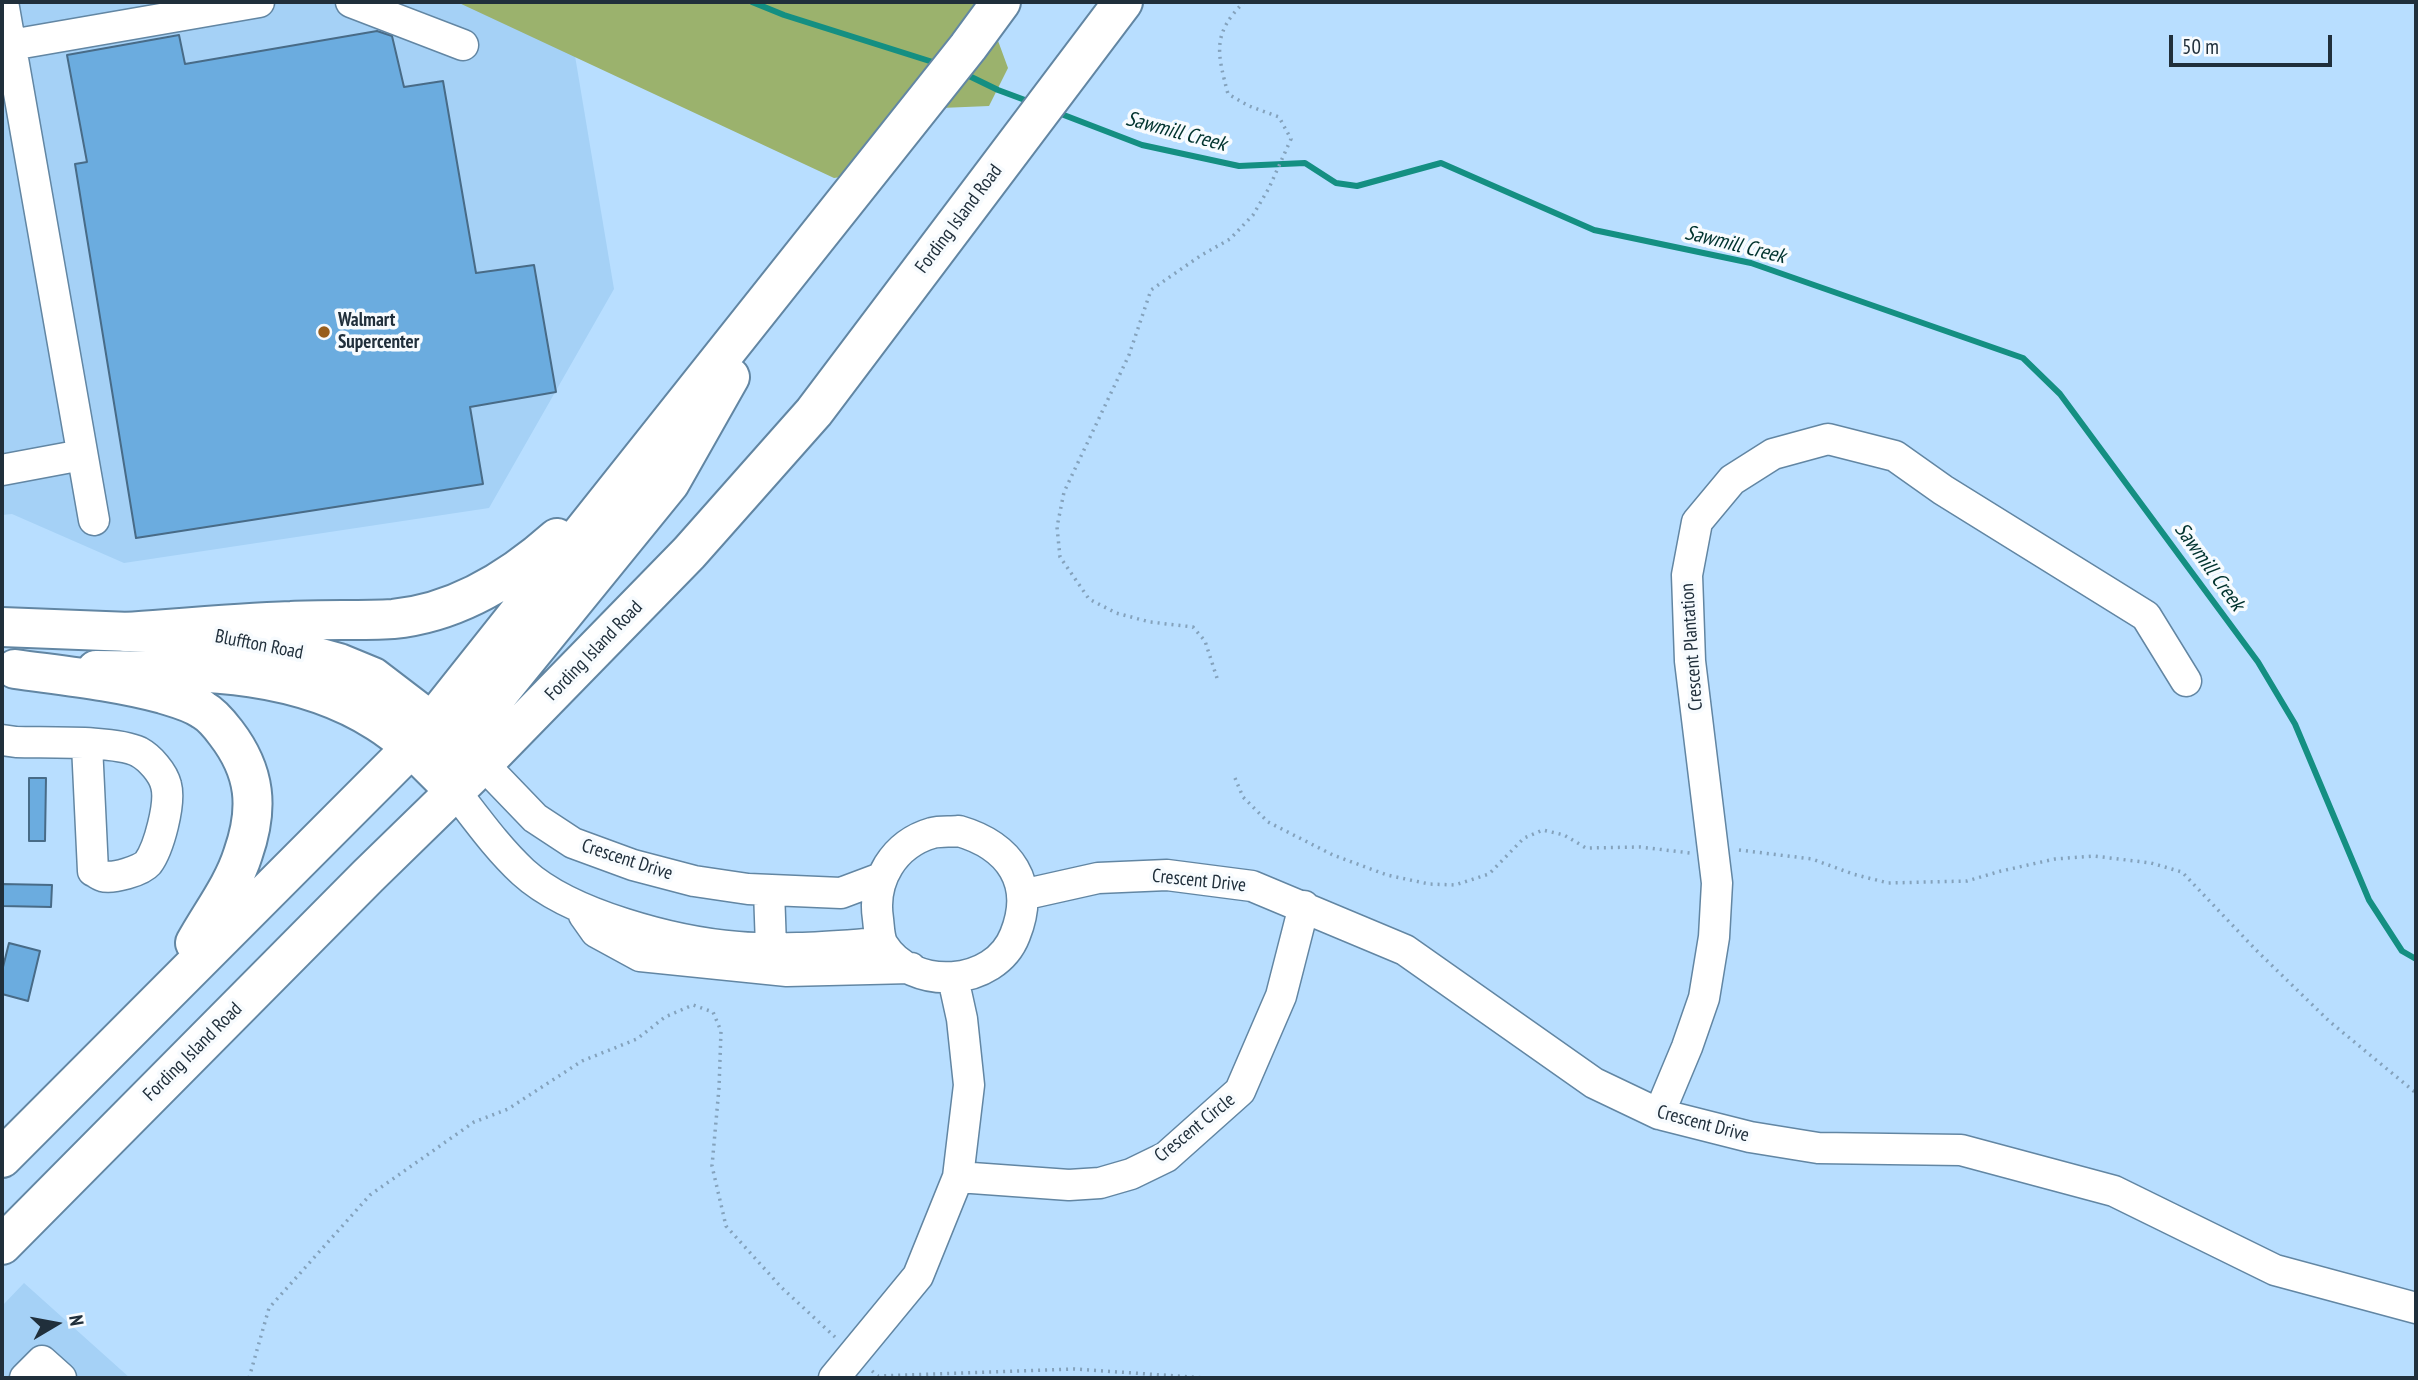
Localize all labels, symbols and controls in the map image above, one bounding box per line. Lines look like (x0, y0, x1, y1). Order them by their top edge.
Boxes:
scale bar (2173, 21, 2336, 65)
text: 50 m (2182, 33, 2219, 60)
water label: Sawmill Creek (1123, 107, 1229, 157)
street label: Fording Island Road (911, 160, 1007, 278)
water label: Sawmill Creek (1682, 220, 1788, 270)
place label: Walmart Supercenter (338, 310, 419, 354)
marker: Walmart Supercenter (316, 324, 332, 340)
water label: Sawmill Creek (2169, 518, 2249, 616)
street label: Crescent Plantation (1676, 583, 1708, 711)
street label: Fording Island Road (541, 596, 647, 706)
street label: Bluffton Road (213, 625, 305, 665)
street label: Crescent Drive (579, 835, 675, 885)
street label: Crescent Drive (1151, 865, 1247, 897)
street label: Fording Island Road (139, 998, 247, 1106)
street label: Crescent Circle (1150, 1089, 1240, 1167)
street label: Crescent Drive (1654, 1101, 1752, 1147)
north arrow (21, 1289, 91, 1359)
text: N (64, 1313, 89, 1327)

